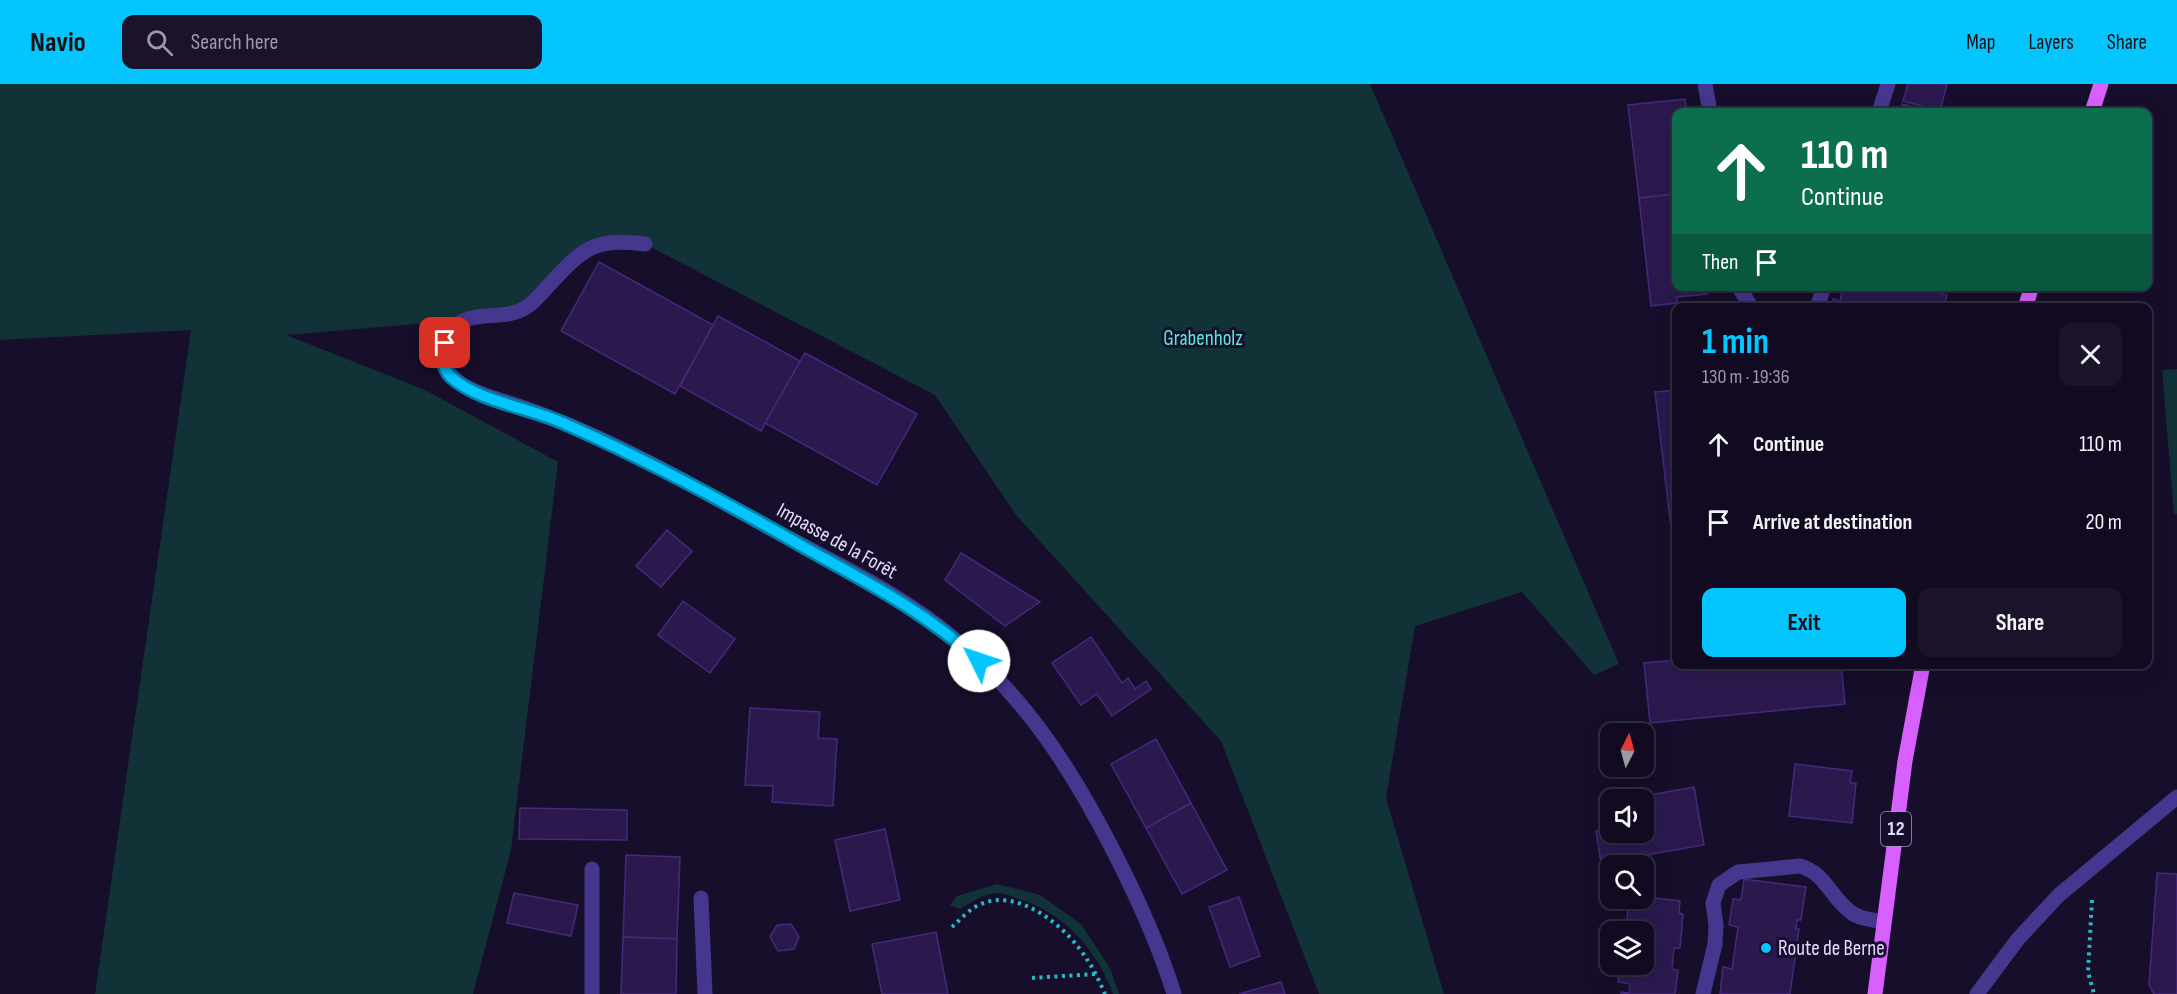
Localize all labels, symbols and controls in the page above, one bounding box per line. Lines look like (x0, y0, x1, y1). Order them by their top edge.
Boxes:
search box (122, 15, 542, 69)
text: Navio (30, 26, 86, 59)
icon: search (143, 26, 176, 59)
text: Search here (191, 29, 278, 56)
text: Map (1966, 30, 1995, 55)
text: Layers (2028, 30, 2074, 55)
text: Share (2107, 30, 2147, 55)
text: 110 m (1801, 130, 1888, 181)
icon: ahead (1702, 132, 1780, 210)
text: Continue (1801, 181, 1884, 213)
icon: arrive (1750, 246, 1783, 279)
text: Then (1702, 249, 1738, 276)
pin (419, 317, 470, 368)
text: 1 min (1702, 321, 1769, 364)
button: close (2059, 323, 2122, 386)
icon: arrive (428, 326, 461, 359)
park label: Grabenholz (1163, 326, 1243, 351)
text: 130 m · 19:36 (1702, 365, 1789, 389)
icon: ahead (1702, 428, 1735, 461)
text: Continue (1753, 431, 1824, 458)
text: 110 m (2079, 431, 2122, 458)
street label: Impasse de la Forêt (772, 498, 902, 584)
icon: arrive (1702, 506, 1735, 539)
text: Arrive at destination (1753, 509, 1912, 536)
text: 20 m (2086, 509, 2122, 536)
button: Exit (1702, 588, 1906, 657)
button: Share (1918, 588, 2122, 657)
position arrow (947, 629, 1011, 693)
north arrow (1600, 723, 1654, 777)
map controls (1600, 723, 1654, 975)
button: sound (1600, 789, 1654, 843)
road number: 12 (1881, 812, 1911, 846)
button: search (1600, 855, 1654, 909)
button: layers (1600, 921, 1654, 975)
place label: Route de Berne (1778, 936, 1885, 961)
marker: Route de Berne (1759, 941, 1773, 955)

